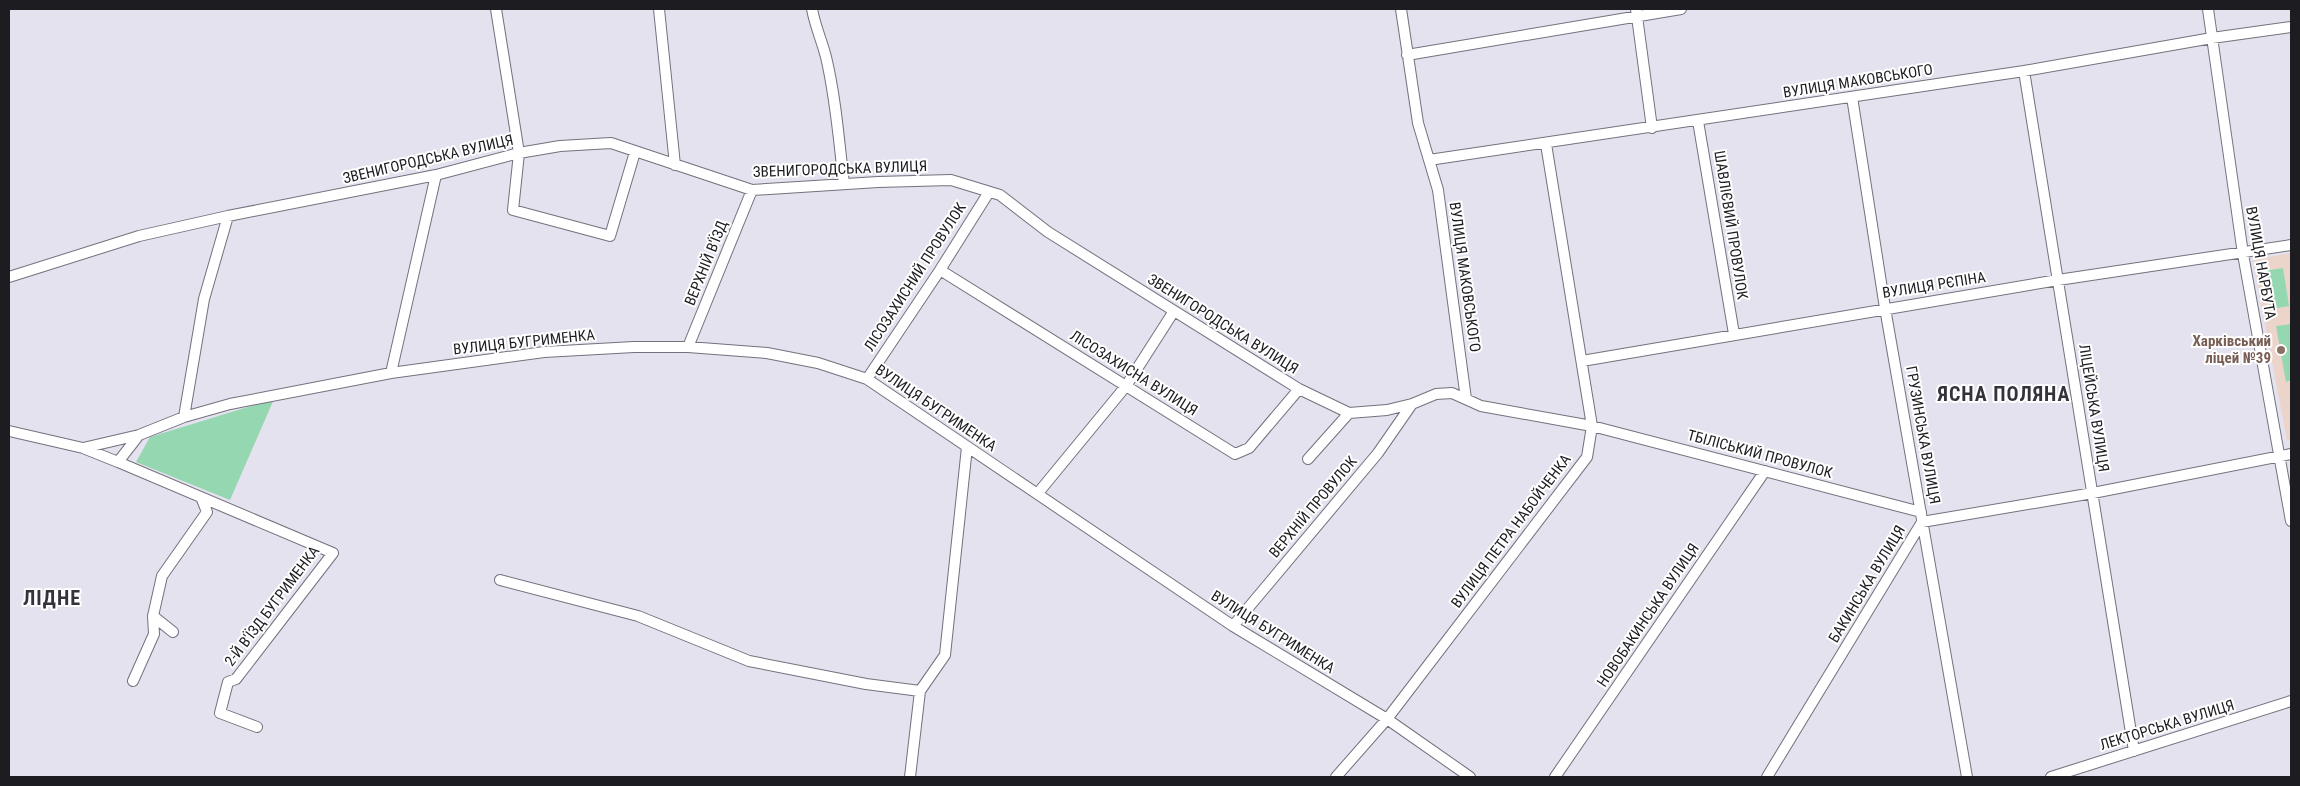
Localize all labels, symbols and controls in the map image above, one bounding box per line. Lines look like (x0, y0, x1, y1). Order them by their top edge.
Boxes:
street label: ВУЛИЦЯ МАКОВСЬКОГО (1782, 60, 1934, 102)
street label: ЗВЕНИГОРОДСЬКА ВУЛИЦЯ (341, 131, 515, 187)
street label: ШАВЛІЄВИЙ ПРОВУЛОК (1710, 149, 1752, 301)
street label: ЗВЕНИГОРОДСЬКА ВУЛИЦЯ (753, 157, 927, 181)
street label: ЛІСОЗАХИСНИЙ ПРОВУЛОК (860, 199, 970, 355)
street label: ВУЛИЦЯ МАКОВСЬКОГО (1446, 201, 1484, 353)
street label: ВУЛИЦЯ НАРБУТА (2242, 205, 2280, 321)
street label: ВЕРХНІЙ В'ЇЗД (681, 218, 731, 308)
street label: ВУЛИЦЯ РЄПІНА (1881, 268, 1987, 302)
street label: ЗВЕНИГОРОДСЬКА ВУЛИЦЯ (1144, 270, 1302, 378)
street label: ВУЛИЦЯ БУГРИМЕНКА (452, 326, 596, 358)
street label: ЛІСОЗАХИСНА ВУЛИЦЯ (1067, 326, 1201, 420)
place label: Харківський ліцей №39 (2192, 332, 2271, 367)
street label: ЛІЦЕЙСЬКА ВУЛИЦЯ (2075, 343, 2113, 473)
marker: Харківський ліцей №39 (2275, 344, 2287, 356)
street label: ВУЛИЦЯ БУГРИМЕНКА (872, 361, 1000, 455)
street label: ГРУЗИНСЬКА ВУЛИЦЯ (1902, 365, 1944, 505)
district label: ЯСНА ПОЛЯНА (1936, 382, 2071, 406)
street label: ТБІЛІСЬКИЙ ПРОВУЛОК (1686, 426, 1835, 482)
street label: ВУЛИЦЯ ПЕТРА НАБОЙЧЕНКА (1447, 450, 1575, 611)
street label: ВЕРХНІЙ ПРОВУЛОК (1265, 452, 1361, 561)
street label: БАКИНСЬКА ВУЛИЦЯ (1825, 522, 1909, 646)
street label: НОВОБАКИНСЬКА ВУЛИЦЯ (1593, 540, 1703, 690)
street label: 2-Й В'ЇЗД БУГРИМЕНКА (221, 542, 323, 670)
district label: ЛІДНЕ (23, 586, 81, 610)
street label: ВУЛИЦЯ БУГРИМЕНКА (1208, 587, 1338, 678)
street label: ЛЕКТОРСЬКА ВУЛИЦЯ (2098, 696, 2236, 754)

